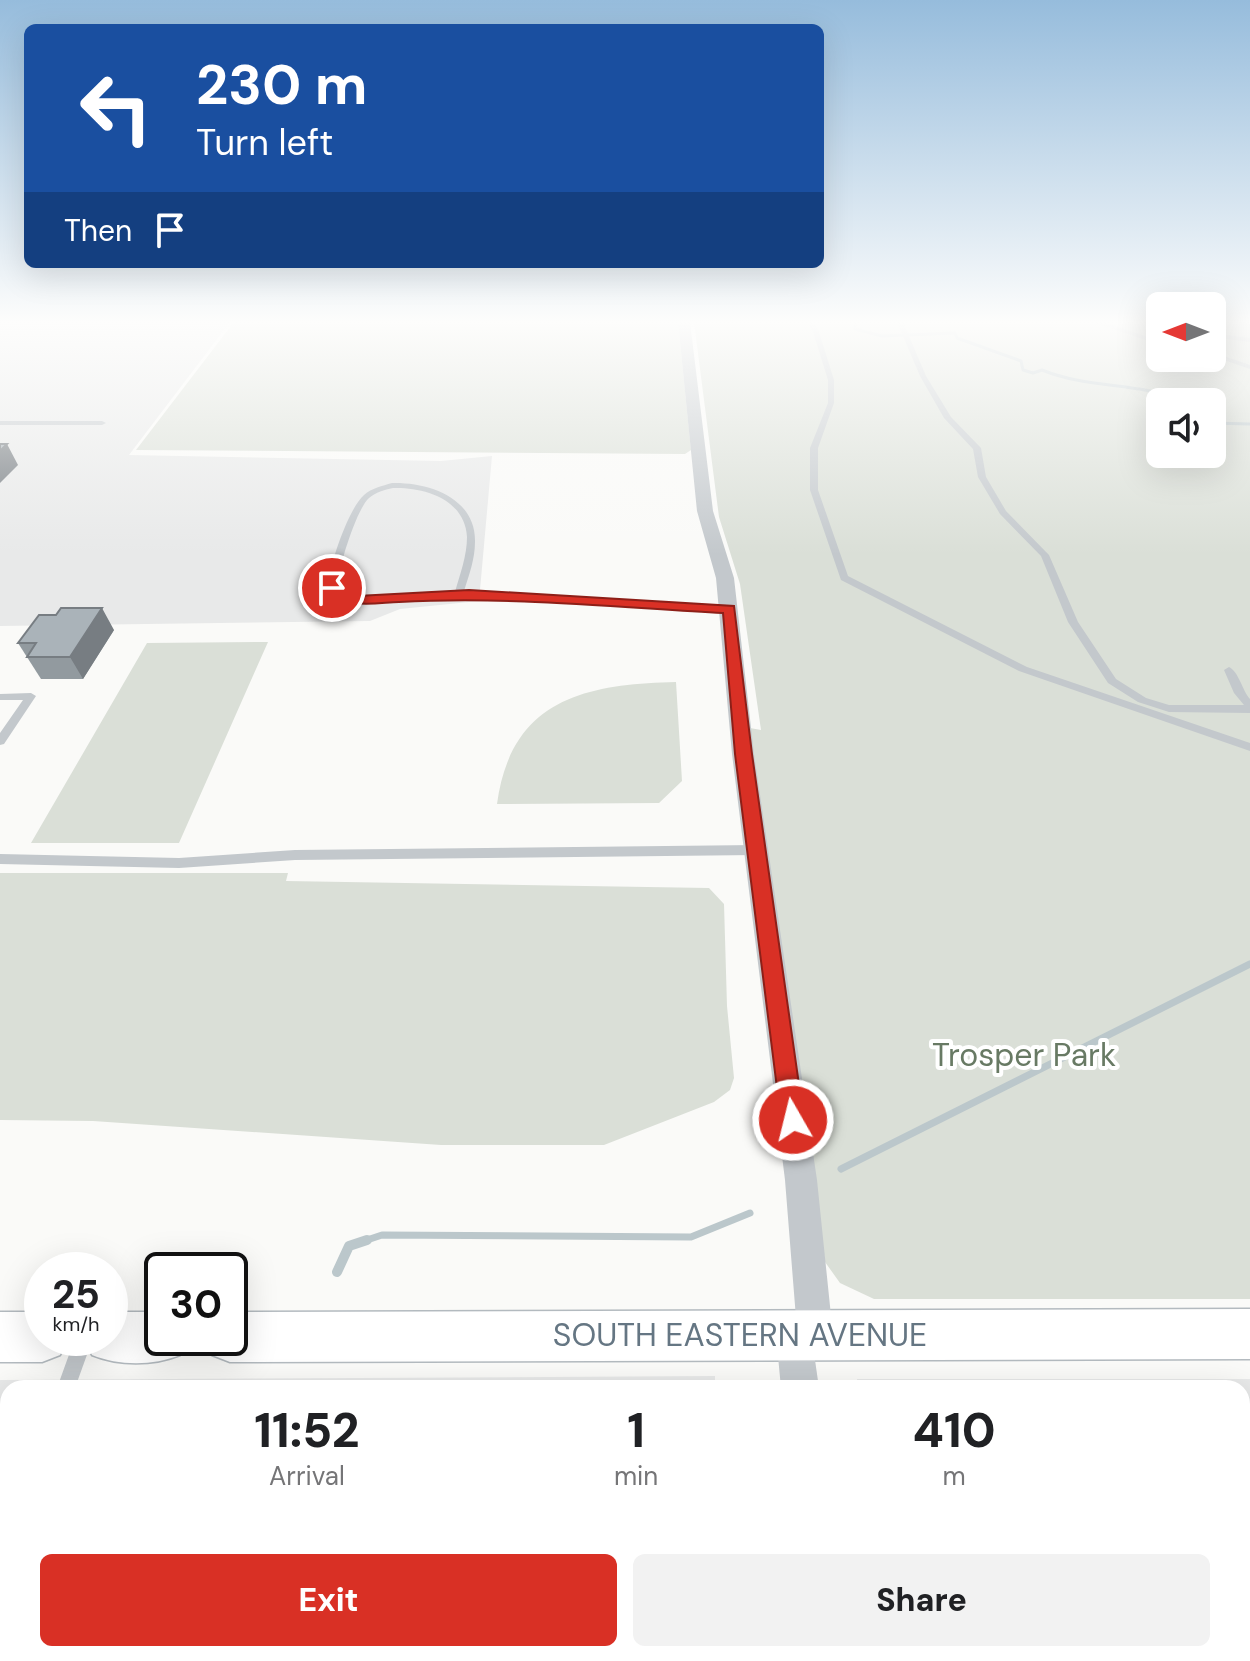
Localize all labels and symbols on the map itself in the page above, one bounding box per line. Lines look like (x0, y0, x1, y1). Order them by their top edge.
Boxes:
north arrow (1146, 292, 1226, 372)
pin (298, 554, 366, 622)
park label: Trosper Park (932, 1034, 1116, 1076)
position arrow (751, 1078, 835, 1162)
speed limit sign: 30 (144, 1252, 248, 1356)
street label: SOUTH EASTERN AVENUE (553, 1314, 927, 1356)

